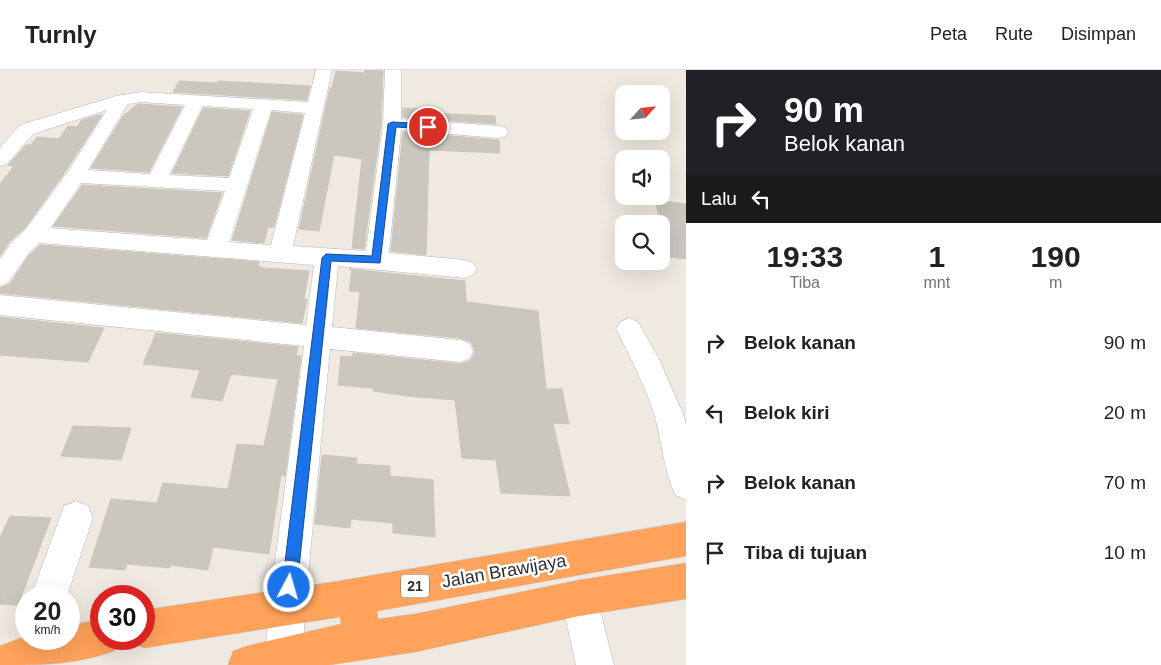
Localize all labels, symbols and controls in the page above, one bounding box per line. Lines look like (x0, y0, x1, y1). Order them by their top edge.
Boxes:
text: Turnly (25, 21, 97, 48)
text: Peta (930, 24, 967, 44)
text: Rute (995, 24, 1033, 44)
text: Disimpan (1061, 24, 1136, 44)
north arrow (615, 85, 670, 140)
map controls (615, 85, 670, 270)
icon: right (701, 90, 766, 155)
text: 90 m (784, 90, 864, 129)
pin (407, 106, 449, 148)
icon: arrive (414, 113, 442, 141)
text: Belok kanan (784, 131, 905, 156)
button: sound (615, 150, 670, 205)
icon: left (747, 185, 775, 213)
text: Lalu (701, 188, 737, 209)
button: search (615, 215, 670, 270)
text: 19:33 (766, 240, 843, 273)
text: 1 (928, 240, 945, 273)
text: 190 (1031, 240, 1081, 273)
text: Tiba (789, 274, 820, 291)
text: mnt (923, 274, 950, 291)
text: m (1049, 274, 1062, 291)
icon: right (701, 329, 729, 357)
text: Belok kanan (744, 332, 856, 353)
text: 90 m (1104, 332, 1146, 353)
icon: left (701, 399, 729, 427)
text: Belok kiri (744, 402, 830, 423)
text: 20 m (1104, 402, 1146, 423)
icon: right (701, 469, 729, 497)
text: Belok kanan (744, 472, 856, 493)
text: 70 m (1104, 472, 1146, 493)
icon: arrive (701, 539, 729, 567)
text: Tiba di tujuan (744, 542, 867, 563)
text: 10 m (1104, 542, 1146, 563)
street label: Jalan Brawijaya (440, 550, 569, 592)
position arrow (262, 560, 314, 612)
road number: 21 (401, 574, 429, 598)
speed limit sign: 30 (90, 585, 155, 650)
text: 20 (34, 597, 61, 625)
text: km/h (34, 623, 61, 637)

